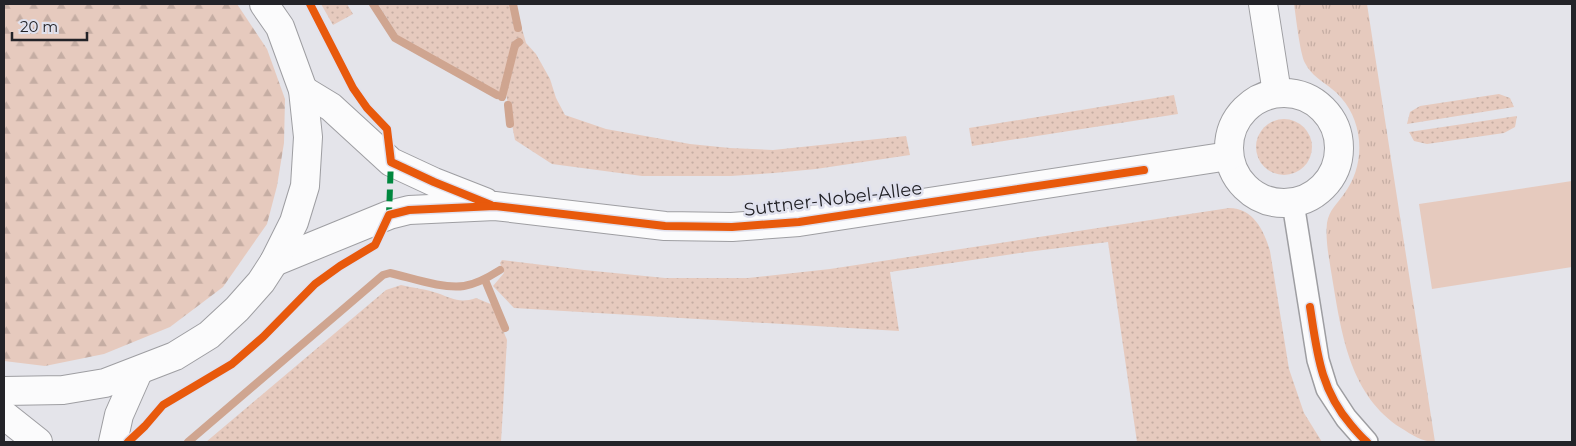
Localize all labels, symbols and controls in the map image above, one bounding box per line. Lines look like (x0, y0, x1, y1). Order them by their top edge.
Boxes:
scale bar (12, 10, 88, 42)
text: 20 m (20, 17, 58, 36)
street label: Suttner-Nobel-Allee (743, 177, 923, 221)

